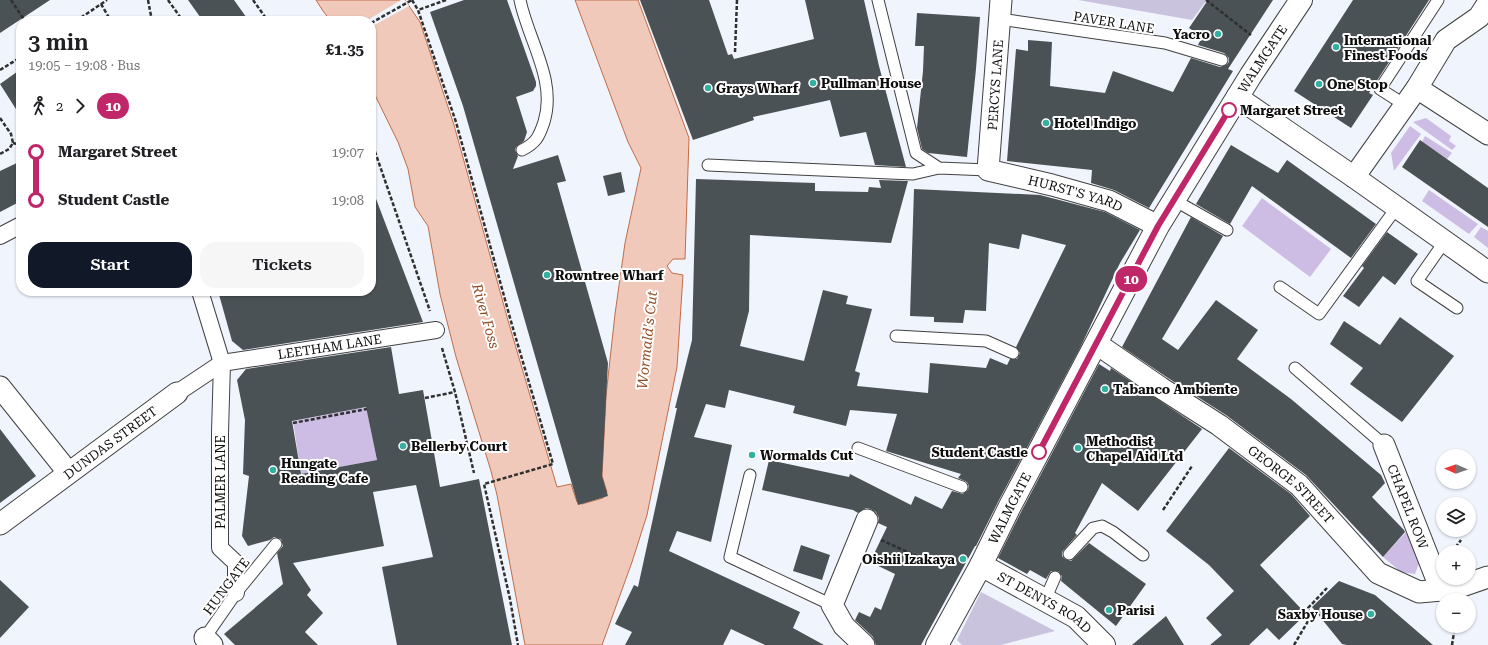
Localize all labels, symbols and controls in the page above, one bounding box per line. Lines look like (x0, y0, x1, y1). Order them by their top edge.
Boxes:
street label: PAVER LANE (1072, 9, 1155, 36)
street label: WALMGATE (1235, 22, 1290, 96)
place label: Yacro (1173, 27, 1210, 42)
marker: Yacro (1213, 29, 1223, 39)
text: 3 min (28, 30, 89, 55)
place label: International Finest Foods (1344, 33, 1432, 63)
street label: PERCYS LANE (985, 39, 1006, 131)
text: £1.35 (326, 41, 364, 59)
marker: International Finest Foods (1331, 42, 1341, 52)
text: 19:05 – 19:08 · Bus (28, 58, 140, 73)
place label: Pullman House (821, 76, 922, 91)
place label: One Stop (1327, 77, 1388, 92)
marker: Pullman House (808, 78, 818, 88)
marker: One Stop (1314, 79, 1324, 89)
place label: Grays Wharf (716, 81, 799, 96)
marker: Grays Wharf (703, 83, 713, 93)
icon: walk (28, 95, 50, 117)
icon: forward (69, 95, 91, 117)
text: 10 (105, 98, 121, 114)
text: 2 (56, 99, 63, 114)
marker: Margaret Street (1221, 102, 1237, 118)
place label: Margaret Street (1240, 103, 1344, 118)
place label: Hotel Indigo (1054, 116, 1136, 131)
marker: Hotel Indigo (1041, 118, 1051, 128)
text: Margaret Street (58, 143, 177, 161)
text: 19:07 (332, 145, 364, 160)
street label: HURST'S YARD (1027, 173, 1125, 215)
text: Student Castle (58, 191, 169, 209)
text: 19:08 (332, 193, 364, 208)
button: Start (28, 242, 192, 288)
button: Tickets (200, 242, 364, 288)
line badge: 10 (1113, 266, 1149, 292)
place label: Rowntree Wharf (555, 268, 664, 283)
marker: Rowntree Wharf (542, 270, 552, 280)
text: 10 (1123, 271, 1139, 287)
water label: River Foss (469, 281, 503, 351)
water label: Wormald's Cut (634, 289, 660, 390)
street label: LEETHAM LANE (277, 331, 383, 362)
place label: Tabanco Ambiente (1113, 382, 1238, 397)
marker: Tabanco Ambiente (1100, 384, 1110, 394)
street label: DUNDAS STREET (61, 403, 160, 482)
place label: Methodist Chapel Aid Ltd (1086, 434, 1183, 464)
street label: PALMER LANE (213, 435, 228, 529)
place label: Bellerby Court (411, 439, 508, 454)
marker: Bellerby Court (398, 441, 408, 451)
street label: GEORGE STREET (1245, 442, 1337, 527)
marker: Methodist Chapel Aid Ltd (1073, 443, 1083, 453)
marker: Student Castle (1031, 444, 1047, 460)
place label: Student Castle (932, 445, 1028, 460)
place label: Wormalds Cut (760, 448, 854, 463)
north arrow (1436, 449, 1476, 489)
map controls (1436, 449, 1476, 633)
marker: Wormalds Cut (747, 450, 757, 460)
place label: Hungate Reading Cafe (281, 456, 369, 486)
street label: CHAPEL ROW (1384, 462, 1431, 552)
marker: Hungate Reading Cafe (268, 465, 278, 475)
street label: WALMGATE (986, 470, 1034, 546)
button: layers (1436, 497, 1476, 537)
button: + (1436, 545, 1476, 585)
place label: Oishii Izakaya (862, 552, 955, 567)
marker: Oishii Izakaya (958, 554, 968, 564)
street label: HUNGATE (200, 555, 253, 618)
street label: ST DENYS ROAD (995, 569, 1095, 636)
button: − (1436, 593, 1476, 633)
place label: Parisi (1117, 603, 1155, 618)
marker: Parisi (1104, 605, 1114, 615)
place label: Saxby House (1278, 607, 1363, 622)
marker: Saxby House (1366, 609, 1376, 619)

